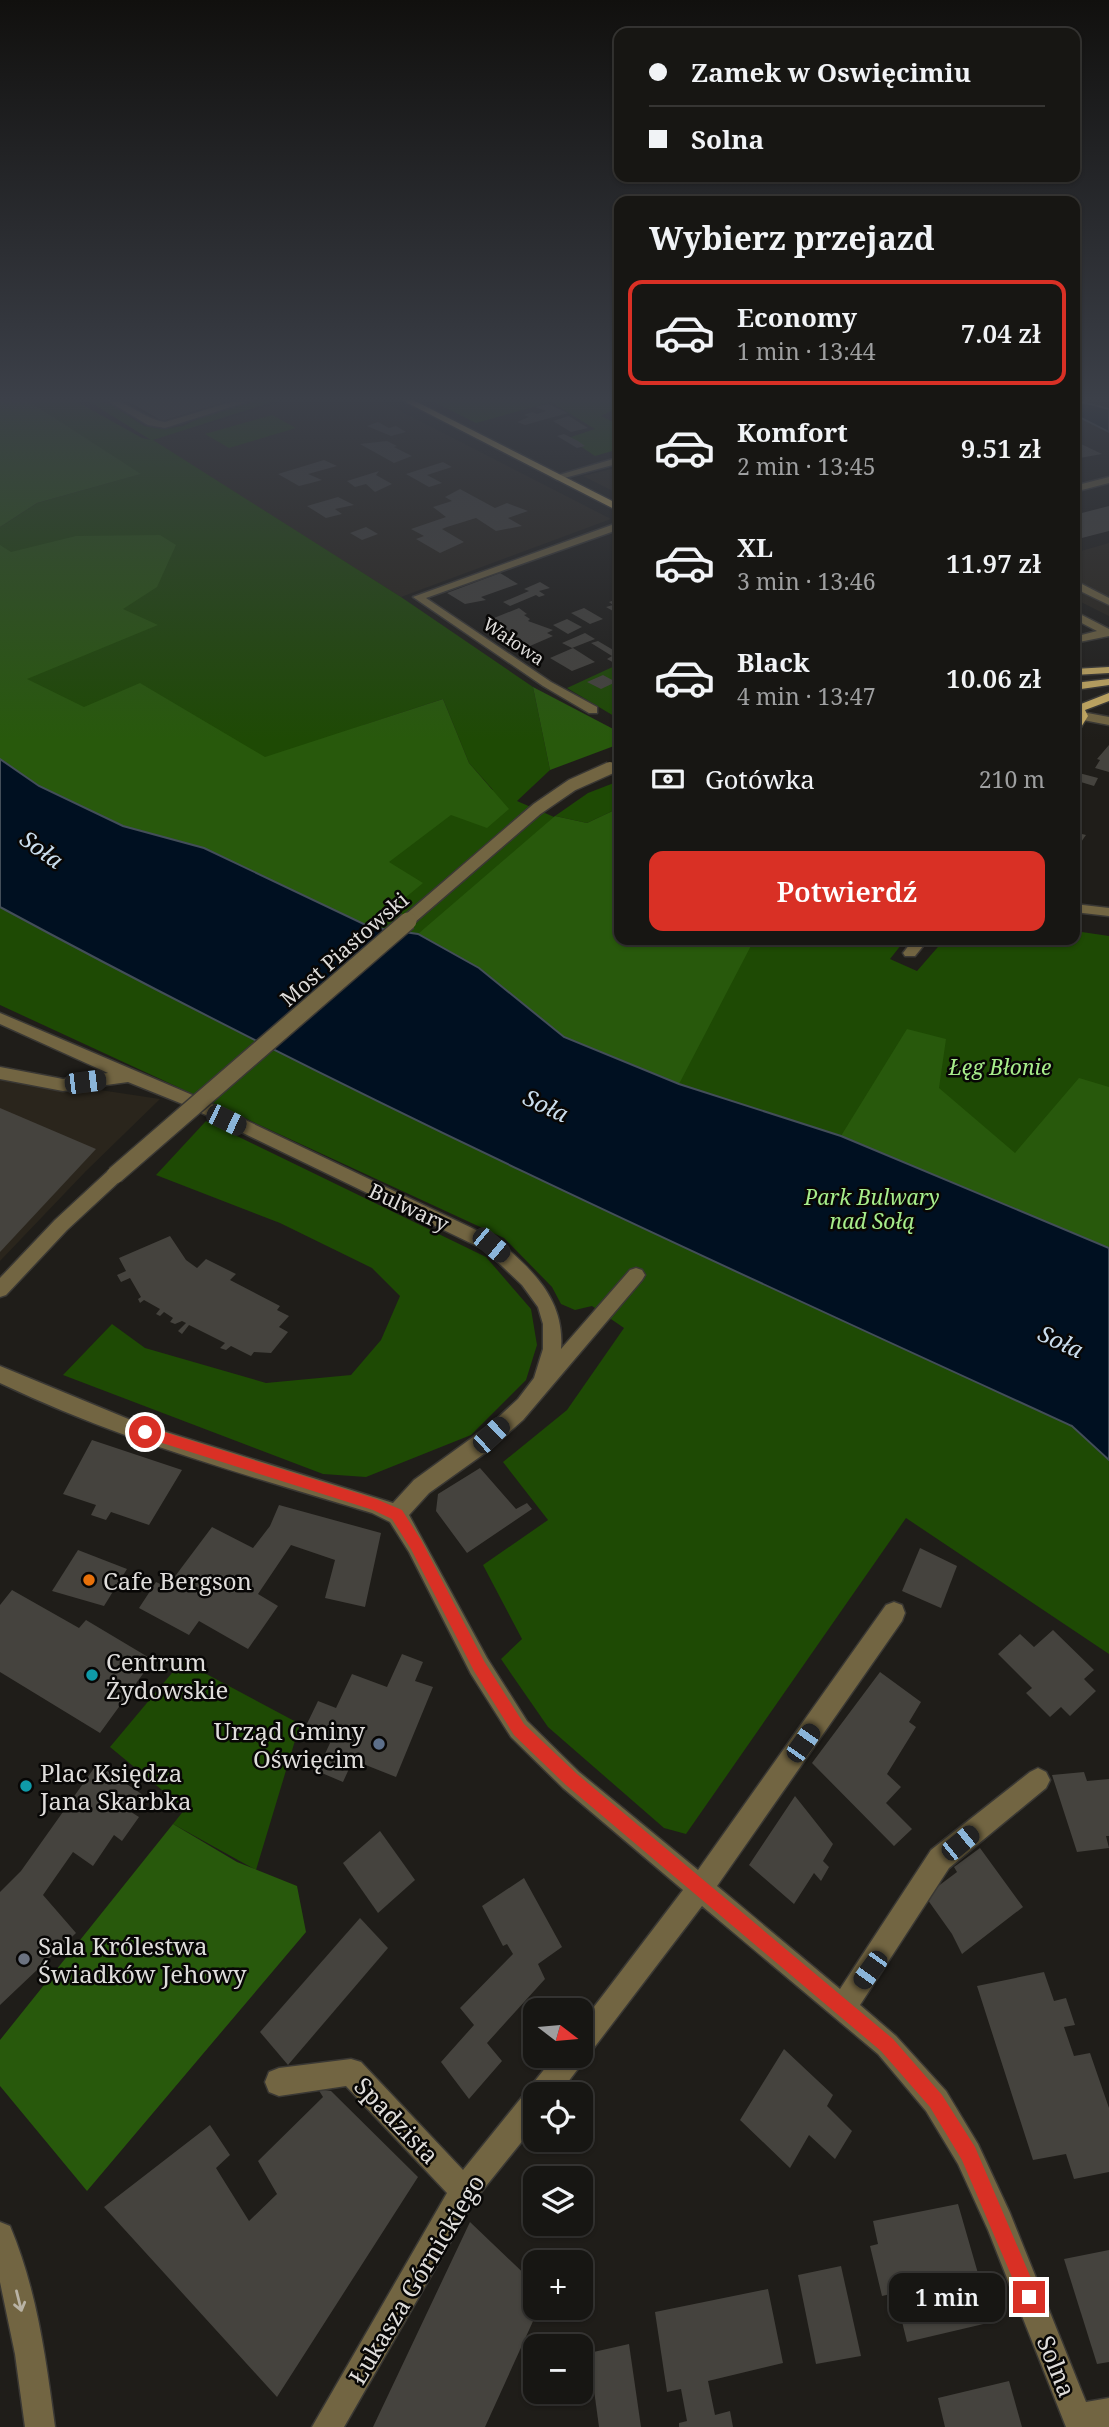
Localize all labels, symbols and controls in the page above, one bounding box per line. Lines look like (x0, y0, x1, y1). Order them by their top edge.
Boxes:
text: Zamek w Oswięcimiu (691, 54, 971, 90)
text: Solna (691, 121, 764, 157)
text: Wybierz przejazd (649, 216, 935, 259)
text: Economy (737, 299, 857, 335)
icon: car (653, 301, 716, 364)
text: 7.04 zł (961, 315, 1041, 351)
text: 1 min · 13:44 (737, 335, 875, 367)
text: Komfort (737, 414, 848, 450)
icon: car (653, 416, 716, 479)
text: 9.51 zł (961, 430, 1041, 466)
text: 2 min · 13:45 (737, 450, 875, 482)
text: XL (737, 529, 773, 565)
icon: car (653, 531, 716, 594)
text: 11.97 zł (946, 545, 1041, 581)
text: 3 min · 13:46 (737, 565, 875, 597)
street label: Wałowa (478, 612, 550, 670)
text: Black (737, 644, 810, 680)
icon: car (653, 646, 716, 709)
text: 10.06 zł (946, 660, 1041, 696)
text: 4 min · 13:47 (737, 680, 875, 712)
icon: cash (649, 760, 687, 798)
text: Gotówka (705, 761, 815, 797)
text: 210 m (979, 763, 1045, 795)
water label: Soła (14, 822, 71, 876)
button: Potwierdź (649, 851, 1045, 931)
street label: Most Piastowski (274, 885, 414, 1012)
park label: Łęg Błonie (948, 1053, 1051, 1081)
car (63, 1069, 108, 1095)
water label: Soła (518, 1081, 574, 1130)
car (203, 1101, 250, 1139)
street label: Bulwary (364, 1176, 454, 1238)
park label: Park Bulwary nad Sołą (803, 1183, 940, 1235)
car (469, 1223, 514, 1267)
water label: Soła (1033, 1317, 1089, 1366)
car (469, 1413, 514, 1457)
route start (129, 1416, 161, 1448)
place label: Cafe Bergson (103, 1564, 252, 1597)
marker: Cafe Bergson (81, 1572, 97, 1588)
place label: Centrum Żydowskie (106, 1645, 228, 1706)
marker: Centrum Żydowskie (84, 1667, 100, 1683)
place label: Urząd Gminy Oświęcim (214, 1714, 365, 1775)
car (783, 1720, 824, 1766)
marker: Urząd Gminy Oświęcim (371, 1736, 387, 1752)
place label: Plac Księdza Jana Skarbka (39, 1756, 192, 1817)
marker: Plac Księdza Jana Skarbka (18, 1778, 34, 1794)
car (938, 1822, 983, 1864)
place label: Sala Królestwa Świadków Jehowy (38, 1929, 247, 1990)
car (850, 1947, 891, 1993)
marker: Sala Królestwa Świadków Jehowy (16, 1951, 32, 1967)
north arrow (523, 1998, 593, 2068)
map controls (523, 1998, 593, 2404)
street label: Spadzista (347, 2069, 447, 2171)
button: locate (523, 2082, 593, 2152)
button: layers (523, 2166, 593, 2236)
street label: Łukasza Górnickiego (340, 2168, 492, 2390)
button: + (523, 2250, 593, 2320)
callout: 1 min (889, 2272, 1004, 2322)
text: 1 min (915, 2281, 979, 2313)
route end (1013, 2281, 1045, 2313)
one-way arrow (13, 2289, 26, 2312)
street label: Solna (1030, 2330, 1084, 2402)
button: − (523, 2334, 593, 2404)

